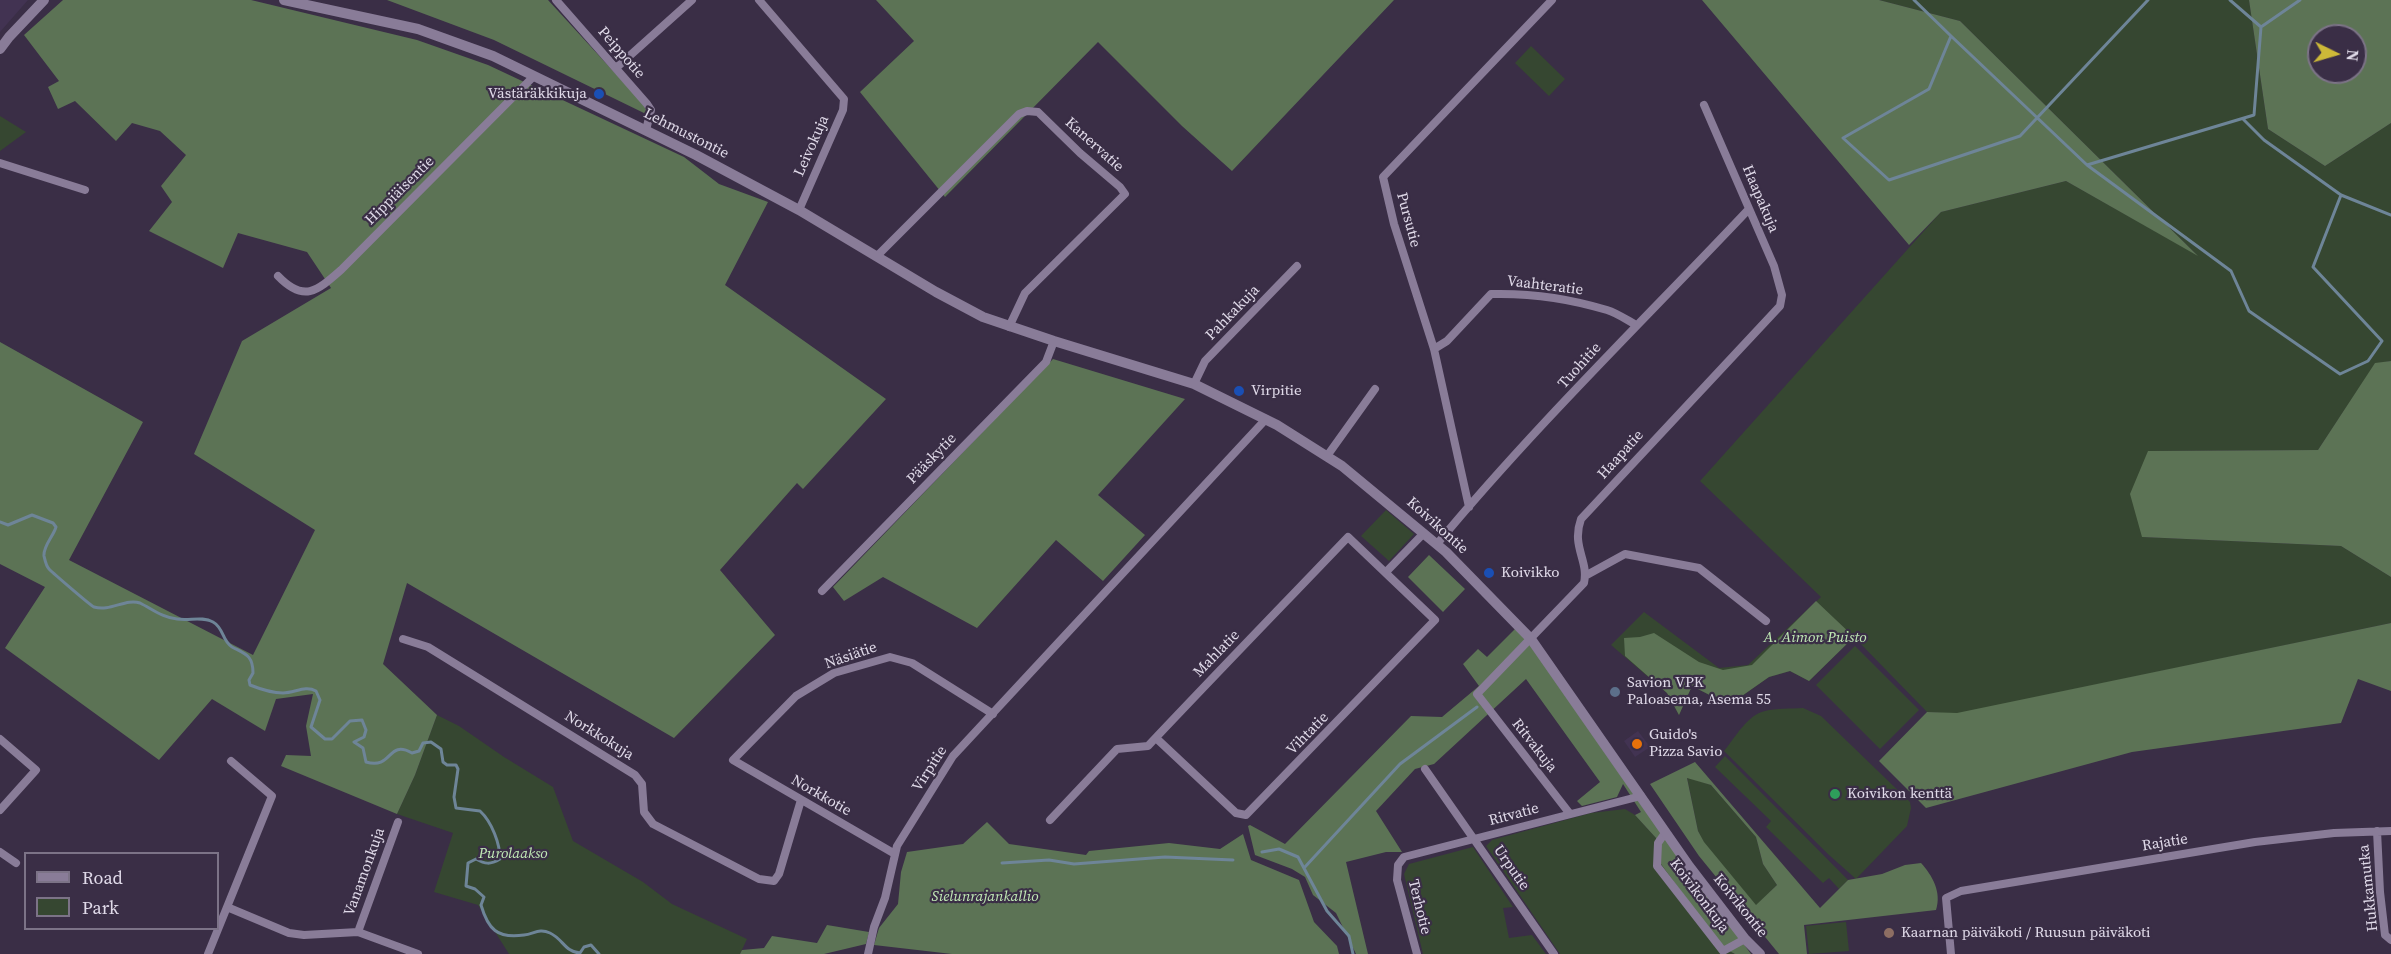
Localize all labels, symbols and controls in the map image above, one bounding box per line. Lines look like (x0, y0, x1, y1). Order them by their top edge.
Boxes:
street label: Peippotie (594, 23, 648, 83)
north arrow (2307, 24, 2367, 84)
text: N (2341, 49, 2364, 62)
place label: Västäräkkikuja (488, 85, 587, 103)
marker: Västäräkkikuja (592, 87, 606, 101)
street label: Lehmustontie (640, 105, 732, 163)
street label: Leivokuja (791, 113, 833, 179)
street label: Kanervatie (1061, 114, 1127, 176)
street label: Hippiäisentie (362, 153, 438, 229)
street label: Haapakuja (1738, 163, 1782, 235)
street label: Pursutie (1392, 191, 1424, 249)
street label: Vaahteratie (1506, 272, 1584, 300)
street label: Pahkakuja (1202, 282, 1264, 344)
street label: Tuohitie (1555, 339, 1605, 393)
place label: Virpitie (1251, 382, 1302, 400)
marker: Virpitie (1232, 384, 1246, 398)
street label: Haapatie (1594, 427, 1648, 483)
street label: Pääskytie (903, 430, 961, 488)
street label: Koivikontie (1403, 494, 1471, 558)
place label: Koivikko (1501, 564, 1560, 582)
marker: Koivikko (1482, 566, 1496, 580)
street label: Mahlatie (1190, 627, 1244, 681)
park label: A. Aimon Puisto (1763, 629, 1867, 647)
street label: Näsiätie (822, 639, 880, 673)
place label: Savion VPK Paloasema, Asema 55 (1627, 674, 1771, 709)
marker: Savion VPK Paloasema, Asema 55 (1608, 685, 1622, 699)
street label: Norkkokuja (561, 708, 637, 764)
street label: Vihtatie (1283, 709, 1333, 759)
street label: Ritvakuja (1508, 716, 1560, 776)
place label: Guido's Pizza Savio (1649, 726, 1723, 761)
marker: Guido's Pizza Savio (1630, 737, 1644, 751)
street label: Virpitie (909, 743, 951, 795)
street label: Norkkotie (788, 772, 854, 820)
place label: Koivikon kenttä (1847, 785, 1952, 803)
marker: Koivikon kenttä (1828, 787, 1842, 801)
street label: Ritvatie (1487, 800, 1541, 830)
street label: Vanamonkuja (341, 825, 389, 919)
street label: Rajatie (2141, 830, 2189, 856)
street label: Urputie (1489, 842, 1533, 894)
street label: Hukkamutka (2355, 844, 2383, 932)
park label: Purolaakso (478, 845, 548, 863)
legend (24, 852, 219, 930)
street label: Koivikonkuja (1665, 855, 1733, 937)
text: Road (82, 865, 123, 890)
street label: Koivikontie (1709, 871, 1771, 941)
street label: Terhotie (1404, 878, 1434, 936)
park label: Sielunrajankallio (931, 888, 1039, 906)
text: Park (82, 895, 119, 920)
place label: Kaarnan päiväkoti / Ruusun päiväkoti (1901, 924, 2150, 942)
marker: Kaarnan päiväkoti / Ruusun päiväkoti (1882, 926, 1896, 940)

